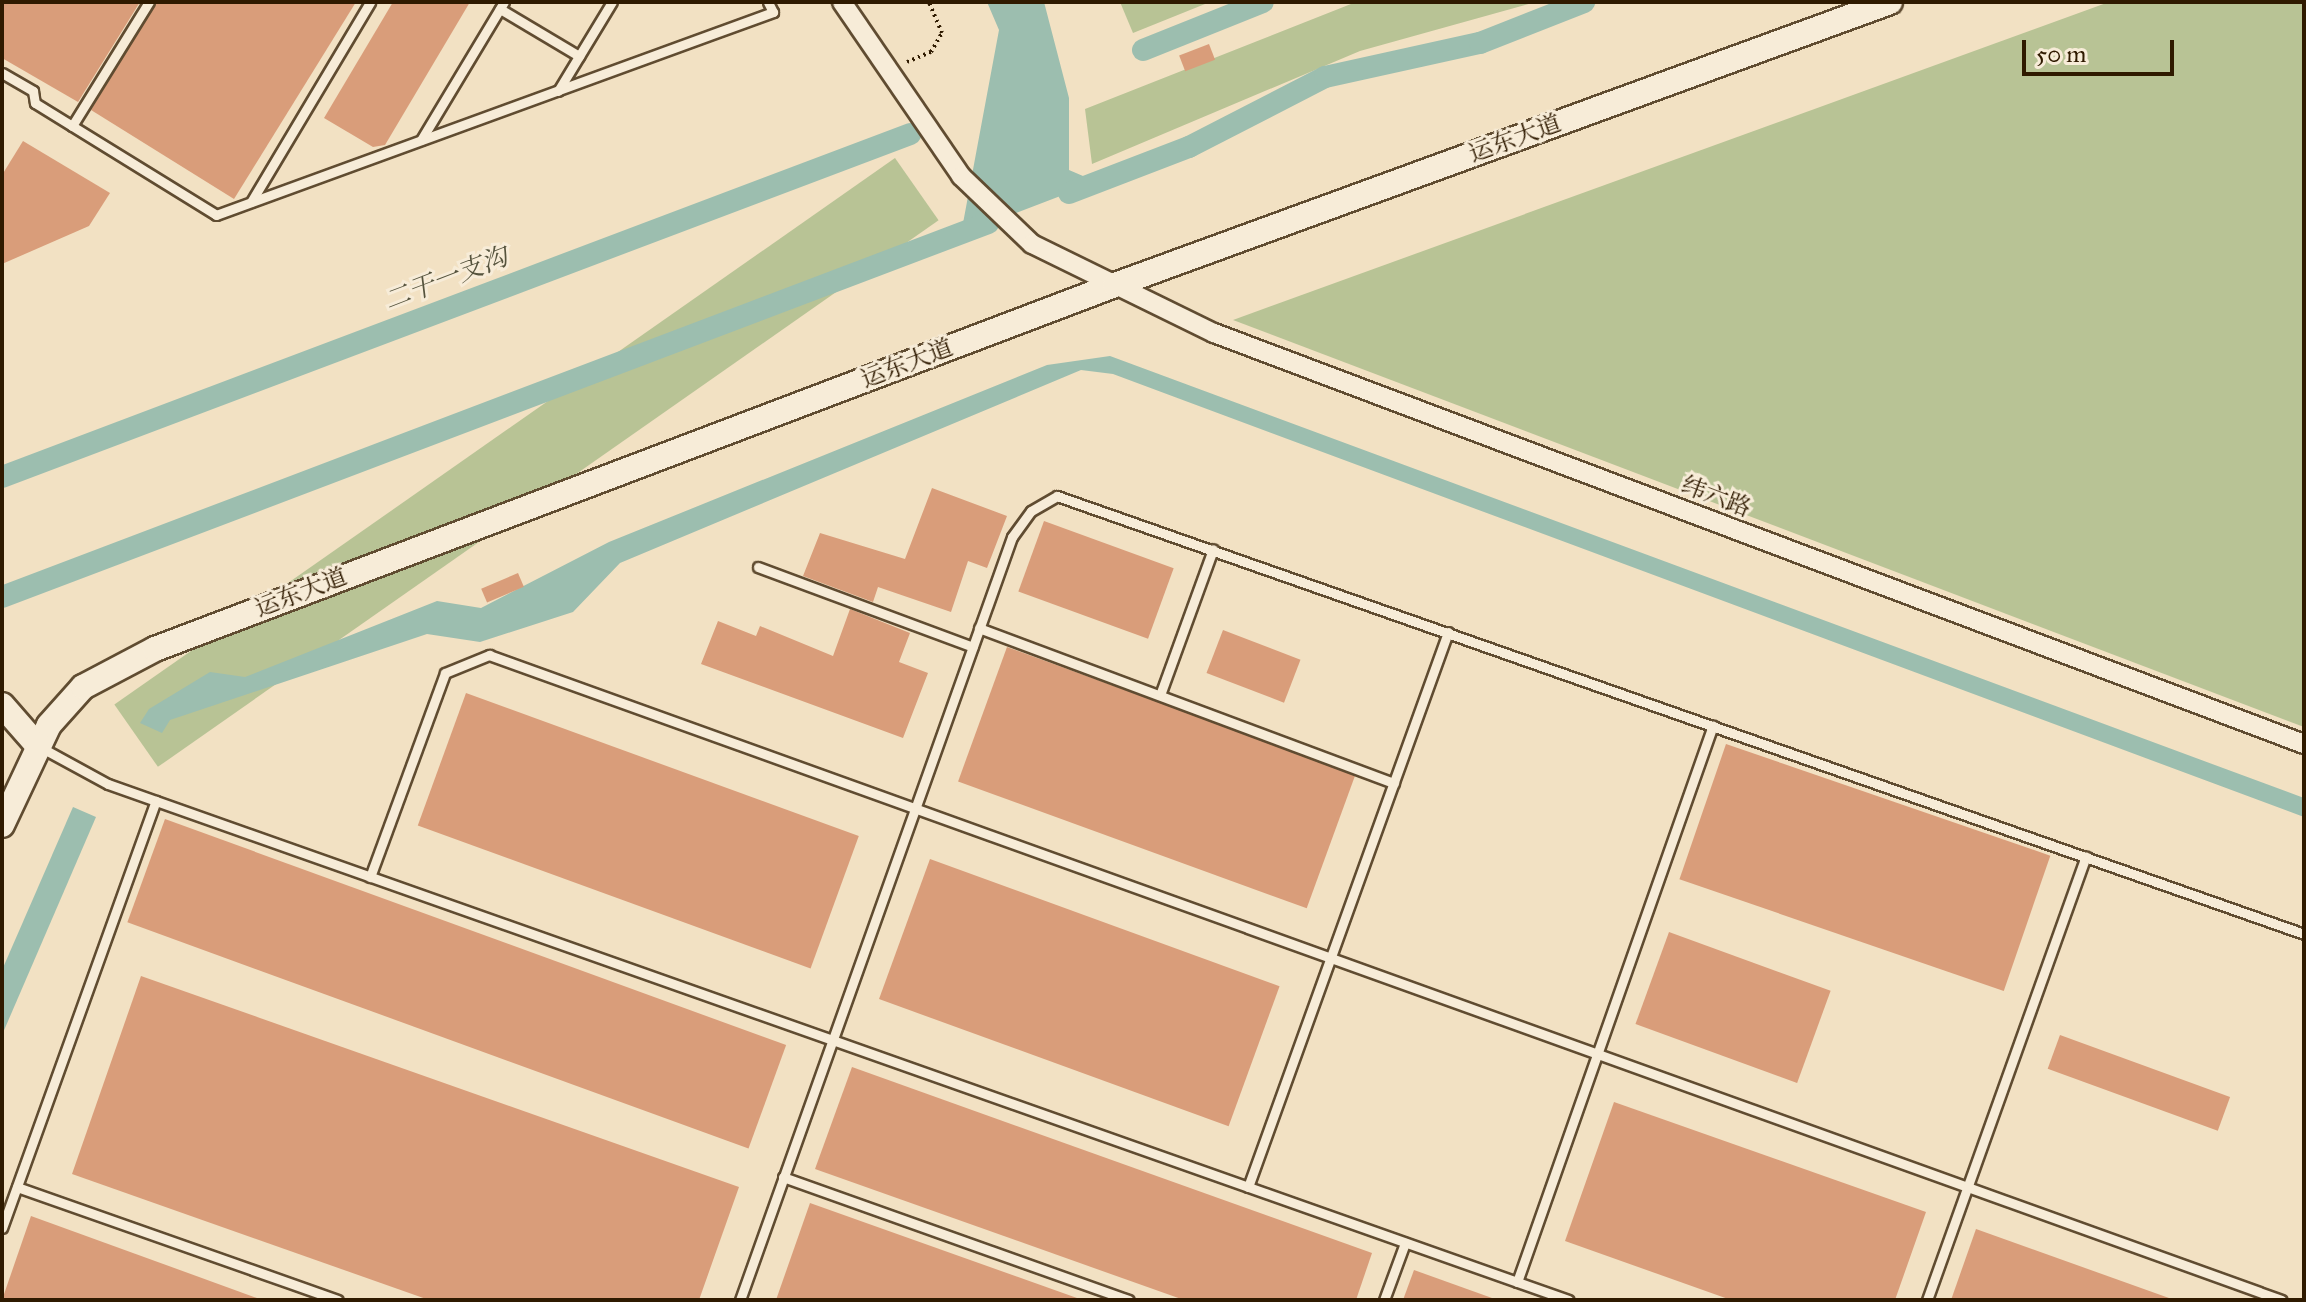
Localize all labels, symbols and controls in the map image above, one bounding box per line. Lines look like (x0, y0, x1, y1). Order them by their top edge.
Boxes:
scale bar (2026, 24, 2178, 74)
text: 50 m (2036, 39, 2086, 69)
street label: 运东大道 (1465, 109, 1565, 169)
water label: 二干一支沟 (380, 241, 512, 317)
street label: 运东大道 (857, 333, 957, 395)
street label: 纬六路 (1677, 471, 1755, 523)
street label: 运东大道 (251, 562, 351, 624)

